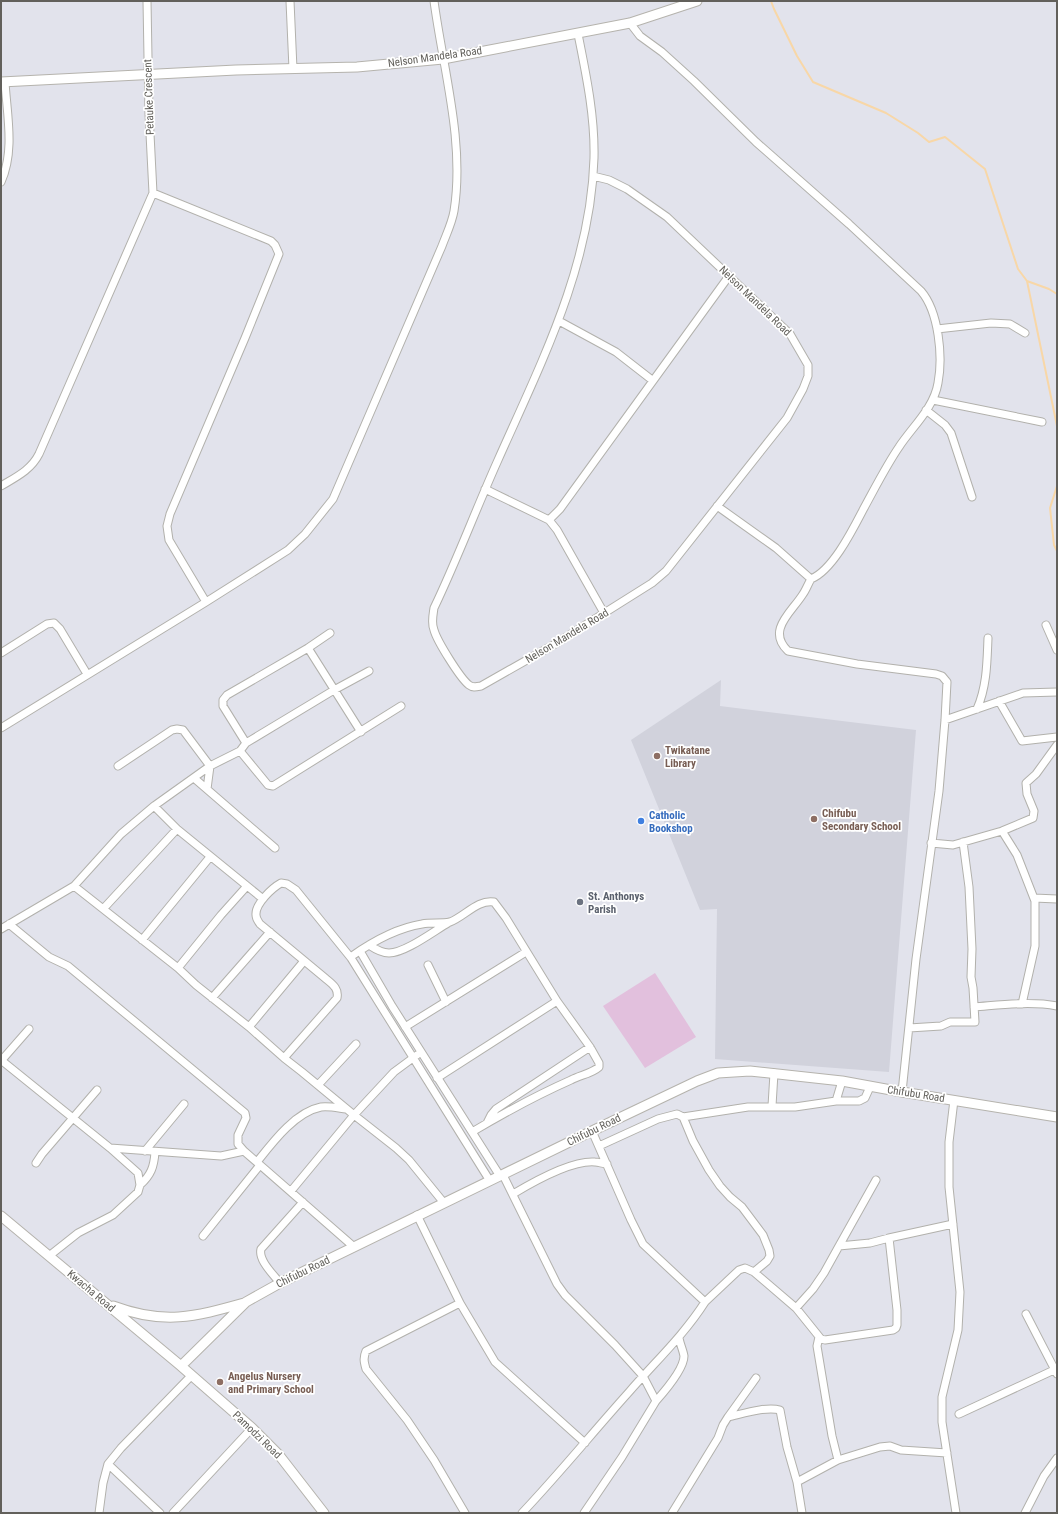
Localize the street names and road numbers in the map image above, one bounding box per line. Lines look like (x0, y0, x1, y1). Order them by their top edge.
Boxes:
street label: Nelson Mandela Road (387, 44, 483, 70)
street label: Petauke Crescent (141, 59, 157, 135)
street label: Nelson Mandela Road (716, 263, 794, 339)
street label: Nelson Mandela Road (523, 606, 611, 666)
street label: Chifubu Road (886, 1083, 946, 1105)
street label: Chifubu Road (565, 1111, 623, 1149)
street label: Chifubu Road (274, 1253, 332, 1291)
street label: Kwacha Road (64, 1267, 118, 1315)
street label: Pamodzi Road (230, 1409, 284, 1461)

